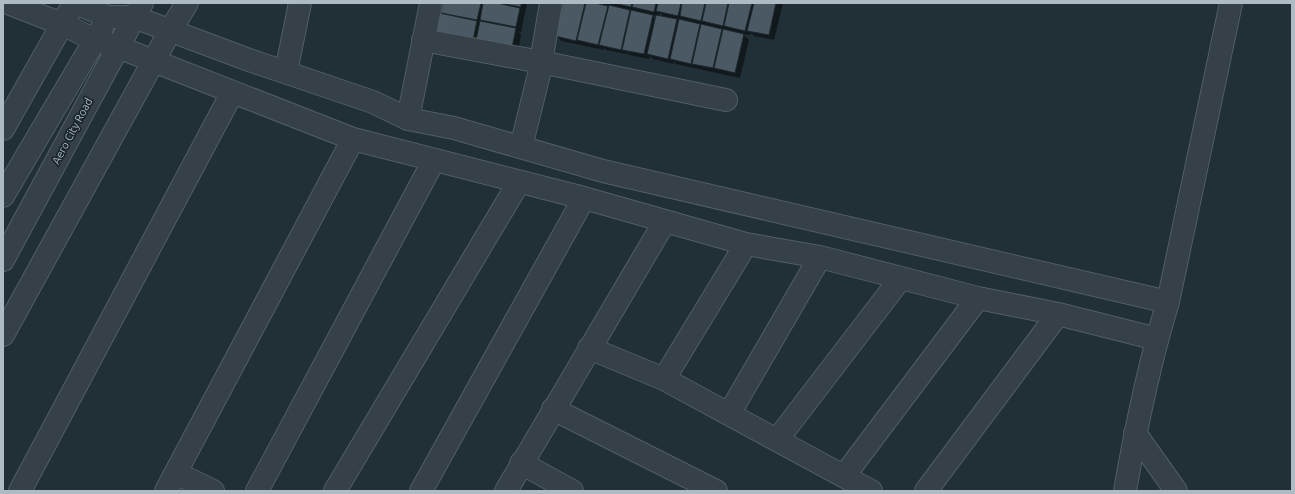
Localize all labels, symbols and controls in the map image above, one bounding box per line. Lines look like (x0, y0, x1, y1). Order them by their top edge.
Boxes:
street label: Aero City Road (50, 96, 94, 166)

